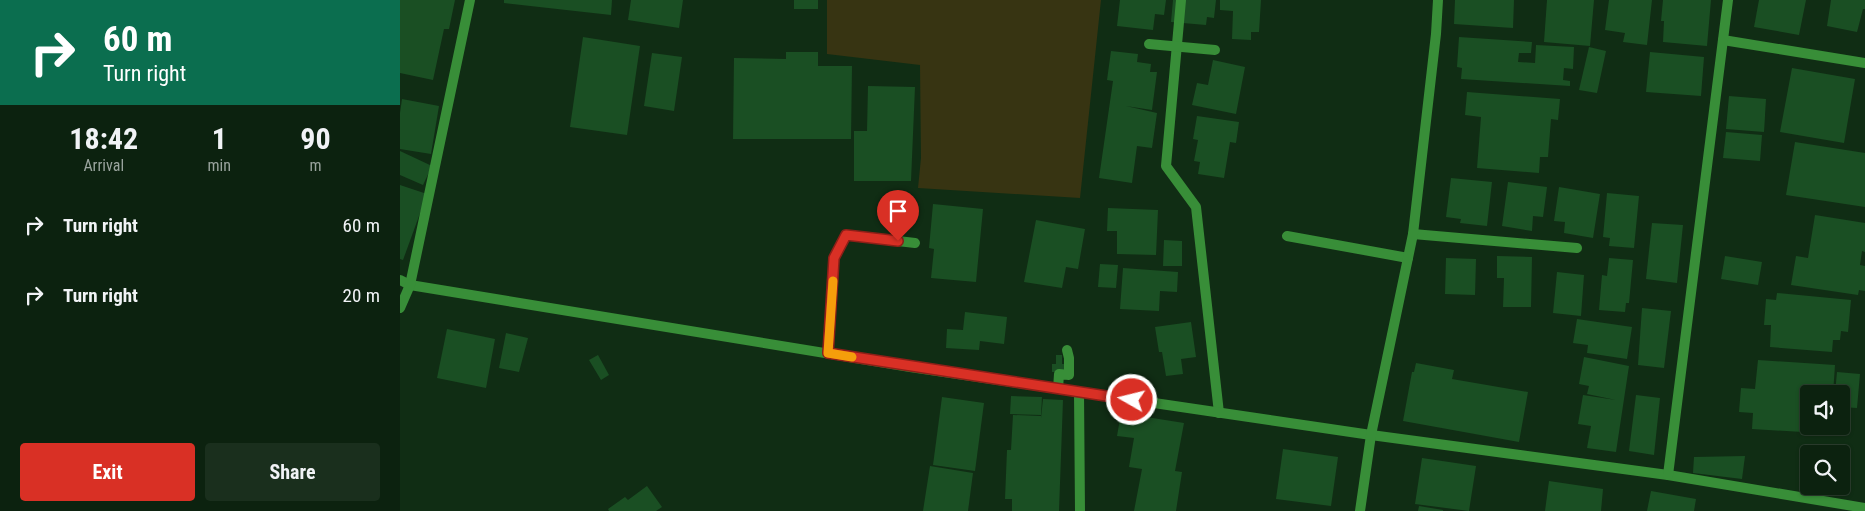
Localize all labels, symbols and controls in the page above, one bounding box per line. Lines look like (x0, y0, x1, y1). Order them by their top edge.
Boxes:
text: 60 m (103, 19, 172, 60)
icon: right (20, 20, 85, 85)
text: Turn right (103, 61, 186, 86)
text: 18:42 (69, 121, 138, 156)
text: 1 (212, 121, 227, 156)
text: 90 (300, 121, 331, 156)
text: Arrival (83, 156, 124, 175)
text: min (208, 156, 231, 175)
text: m (309, 156, 322, 175)
pin (877, 190, 919, 241)
icon: arrive (884, 197, 912, 225)
icon: right (20, 211, 48, 239)
text: Turn right (63, 214, 138, 237)
text: 60 m (343, 214, 380, 237)
icon: right (20, 281, 48, 309)
text: Turn right (63, 284, 138, 307)
text: 20 m (343, 284, 380, 307)
position arrow (1105, 373, 1157, 425)
map controls (1800, 385, 1850, 495)
button: sound (1800, 385, 1850, 435)
button: Exit (20, 443, 195, 501)
button: Share (205, 443, 380, 501)
button: search (1800, 445, 1850, 495)

